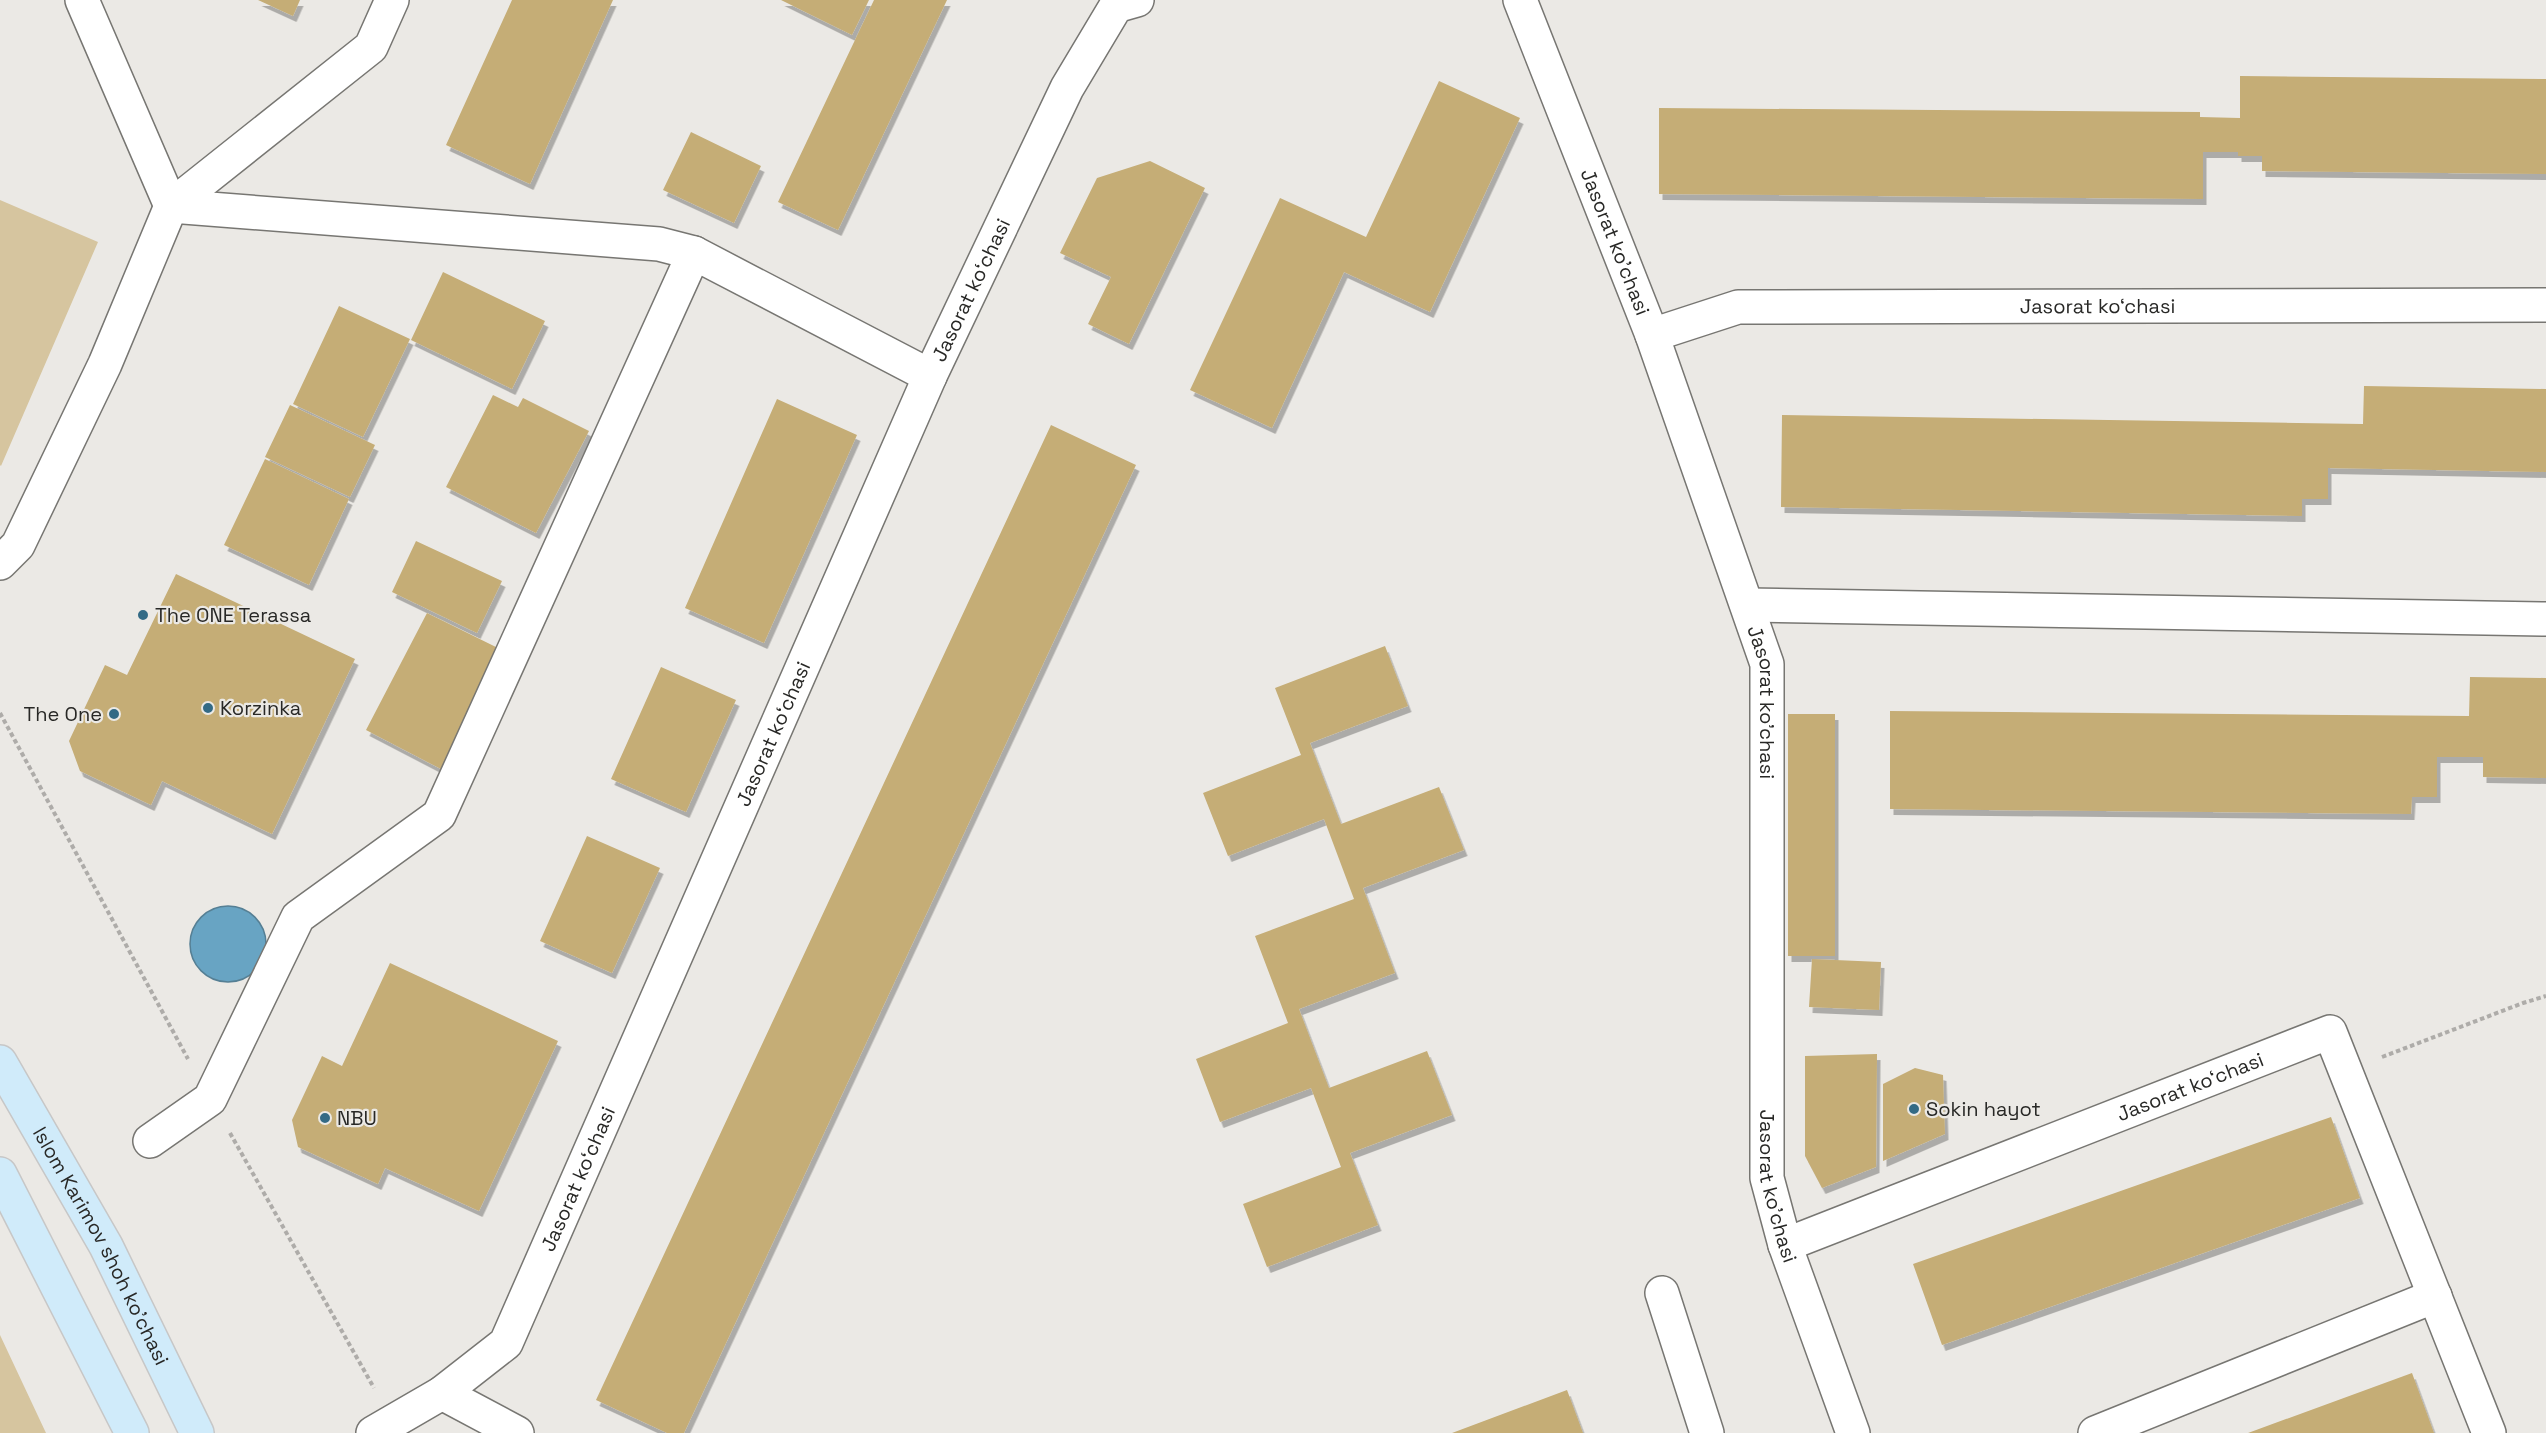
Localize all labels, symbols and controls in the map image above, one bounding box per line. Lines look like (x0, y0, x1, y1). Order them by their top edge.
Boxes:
street label: Jasorat ko'chasi (1575, 165, 1656, 319)
street label: Jasorat ko‘chasi (926, 214, 1016, 366)
street label: Jasorat ko‘chasi (2020, 293, 2175, 319)
place label: The ONE Terassa (155, 602, 311, 628)
marker: The ONE Terassa (136, 608, 150, 622)
street label: Jasorat ko'chasi (1741, 622, 1781, 779)
street label: Jasorat ko‘chasi (730, 657, 816, 810)
place label: Korzinka (220, 695, 301, 721)
place label: The One (24, 701, 102, 727)
marker: Korzinka (201, 701, 215, 715)
marker: The One (107, 707, 121, 721)
street label: Jasorat ko‘chasi (2113, 1046, 2267, 1127)
place label: Sokin hayot (1926, 1096, 2041, 1122)
marker: Sokin hayot (1907, 1102, 1921, 1116)
street label: Jasorat ko‘chasi (535, 1103, 621, 1256)
place label: NBU (337, 1105, 377, 1131)
street label: Jasorat ko'chasi (1753, 1110, 1803, 1266)
marker: NBU (318, 1111, 332, 1125)
street label: Islom Karimov shoh ko'chasi (27, 1122, 175, 1369)

